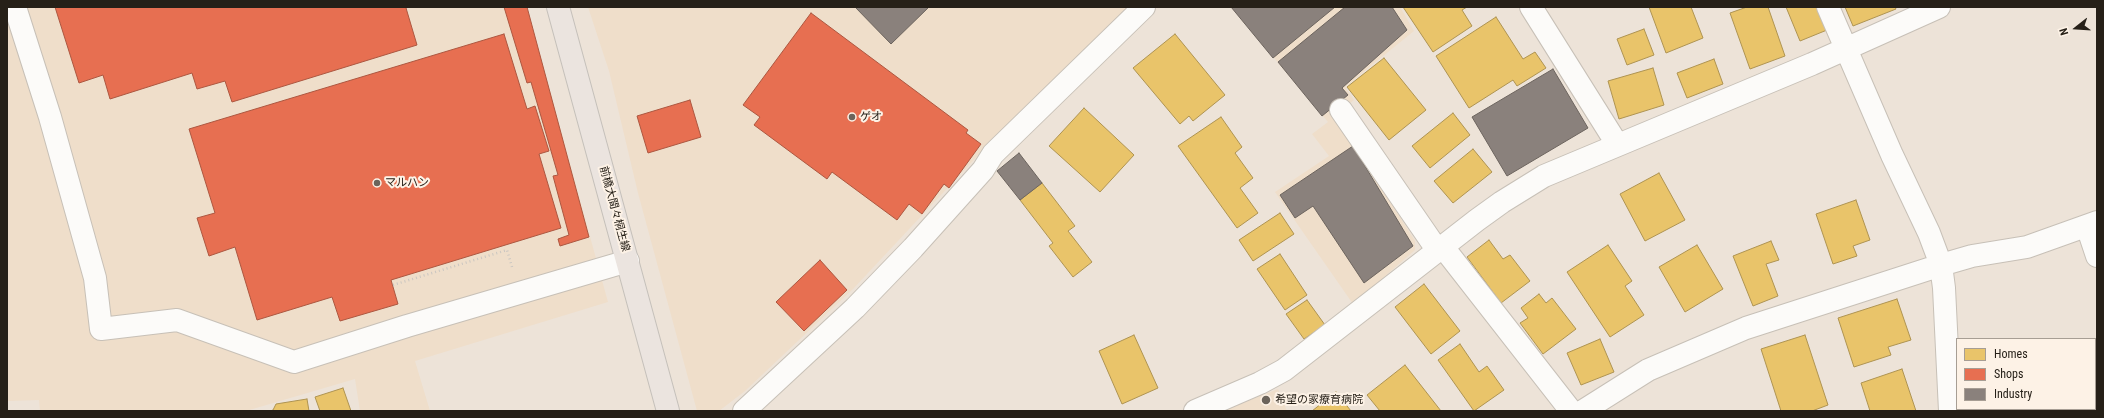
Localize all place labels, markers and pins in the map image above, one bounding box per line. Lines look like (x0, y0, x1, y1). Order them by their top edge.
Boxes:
place label: ゲオ (860, 110, 882, 124)
marker: ゲオ (847, 112, 857, 122)
place label: マルハン (385, 176, 429, 190)
marker: マルハン (372, 178, 382, 188)
place label: 希望の家療育病院 (1275, 393, 1363, 407)
marker: 希望の家療育病院 (1260, 394, 1272, 406)

